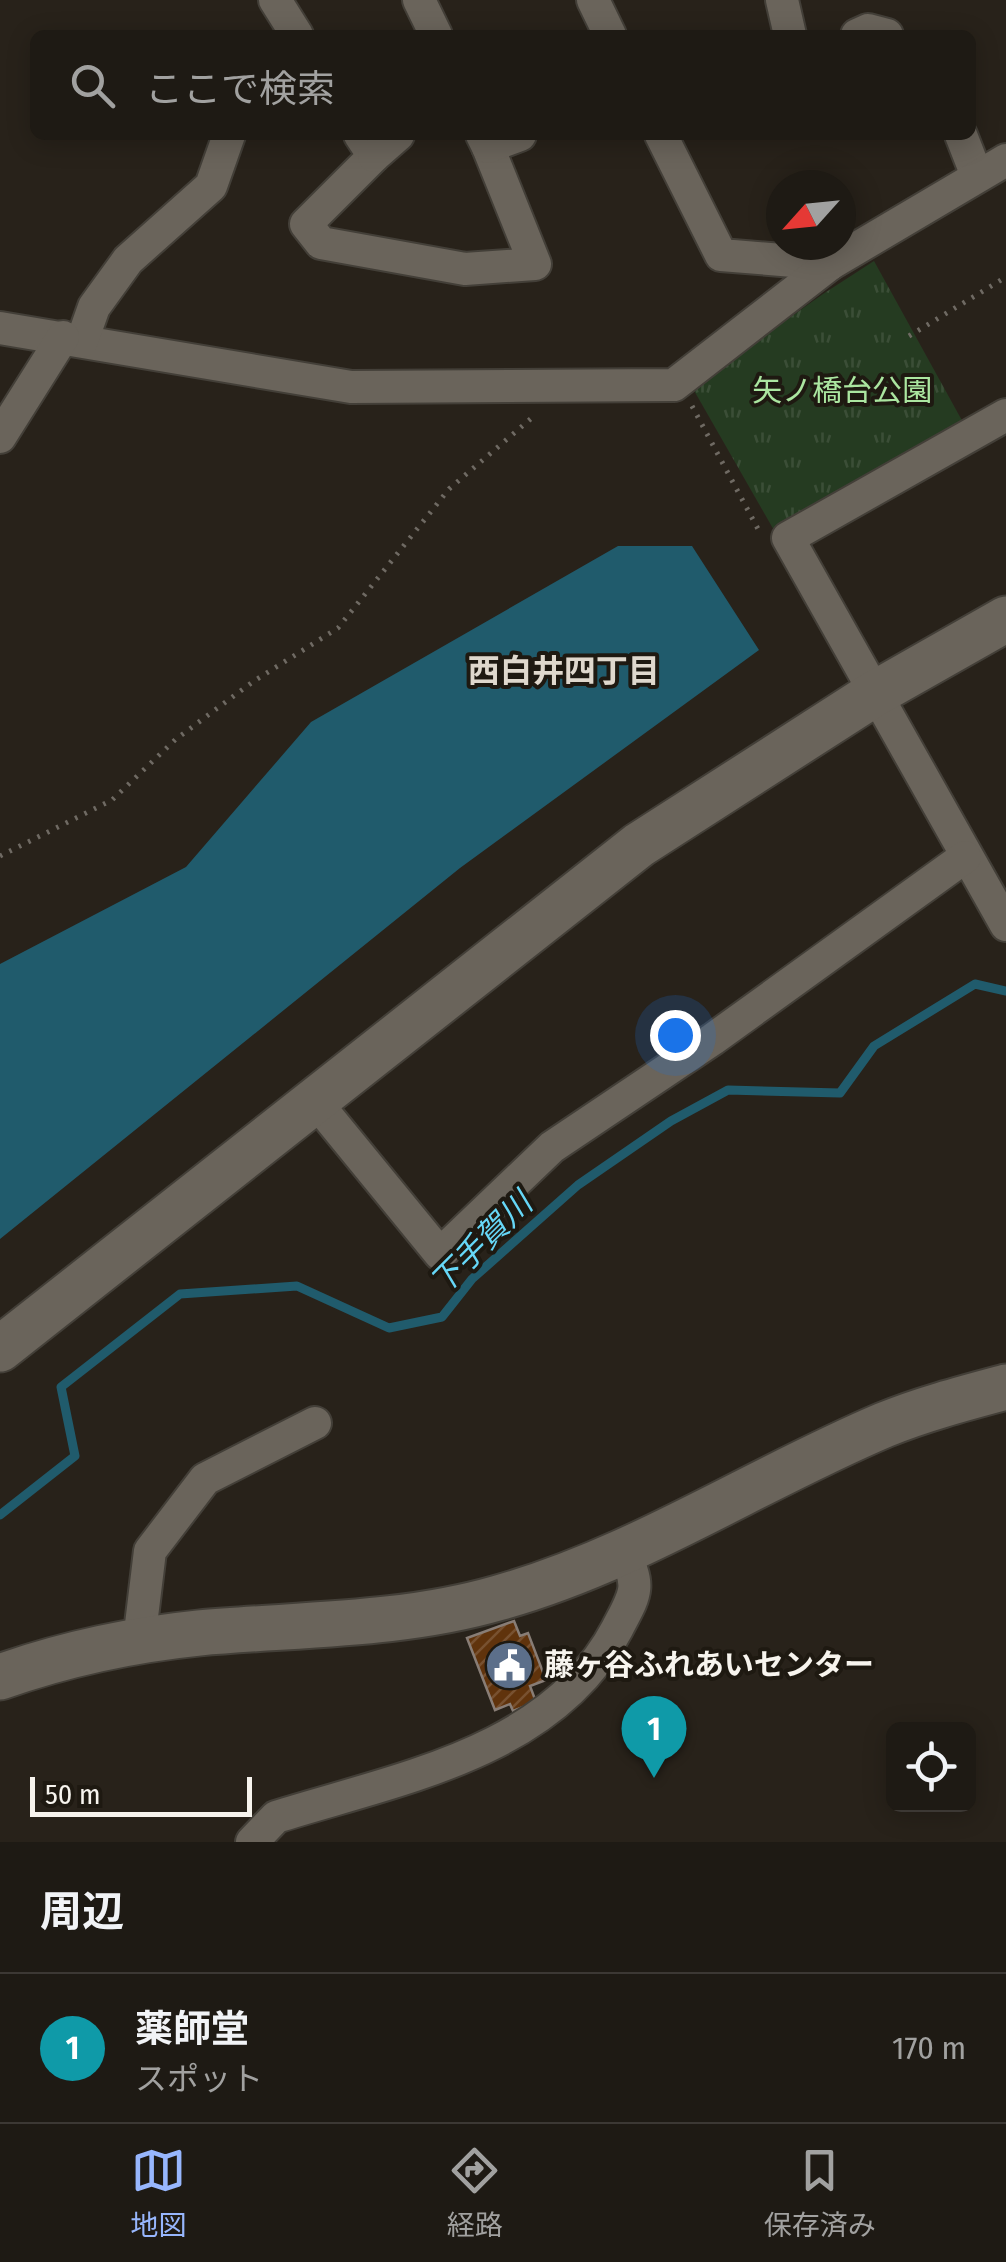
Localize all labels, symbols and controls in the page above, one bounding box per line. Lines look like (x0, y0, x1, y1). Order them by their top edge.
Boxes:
search box (30, 30, 976, 140)
icon: search (65, 58, 120, 113)
text: ここで検索 (145, 66, 335, 112)
north arrow (766, 170, 856, 260)
park label: 矢ノ橋台公園 (752, 373, 932, 409)
district label: 西白井四丁目 (468, 652, 660, 690)
your location (650, 1010, 701, 1061)
water label: 下手賀川 (422, 1182, 542, 1302)
public building icon: 藤ヶ谷ふれあいセンター (483, 1639, 535, 1691)
place label: 藤ヶ谷ふれあいセンター (544, 1647, 874, 1683)
pin: 1 (622, 1696, 686, 1778)
map controls (886, 1722, 976, 1812)
button: locate (886, 1722, 976, 1812)
scale bar (30, 1772, 252, 1816)
text: 50 m (45, 1778, 101, 1811)
text: 周辺 (40, 1887, 124, 1937)
text: 薬師堂 (135, 2006, 249, 2052)
text: 1 (66, 2029, 79, 2067)
text: 170 m (892, 2029, 966, 2067)
text: スポット (135, 2060, 263, 2098)
tab: 地図 (130, 2143, 186, 2243)
tab: 経路 (447, 2143, 503, 2243)
tab: 保存済み (764, 2143, 876, 2243)

